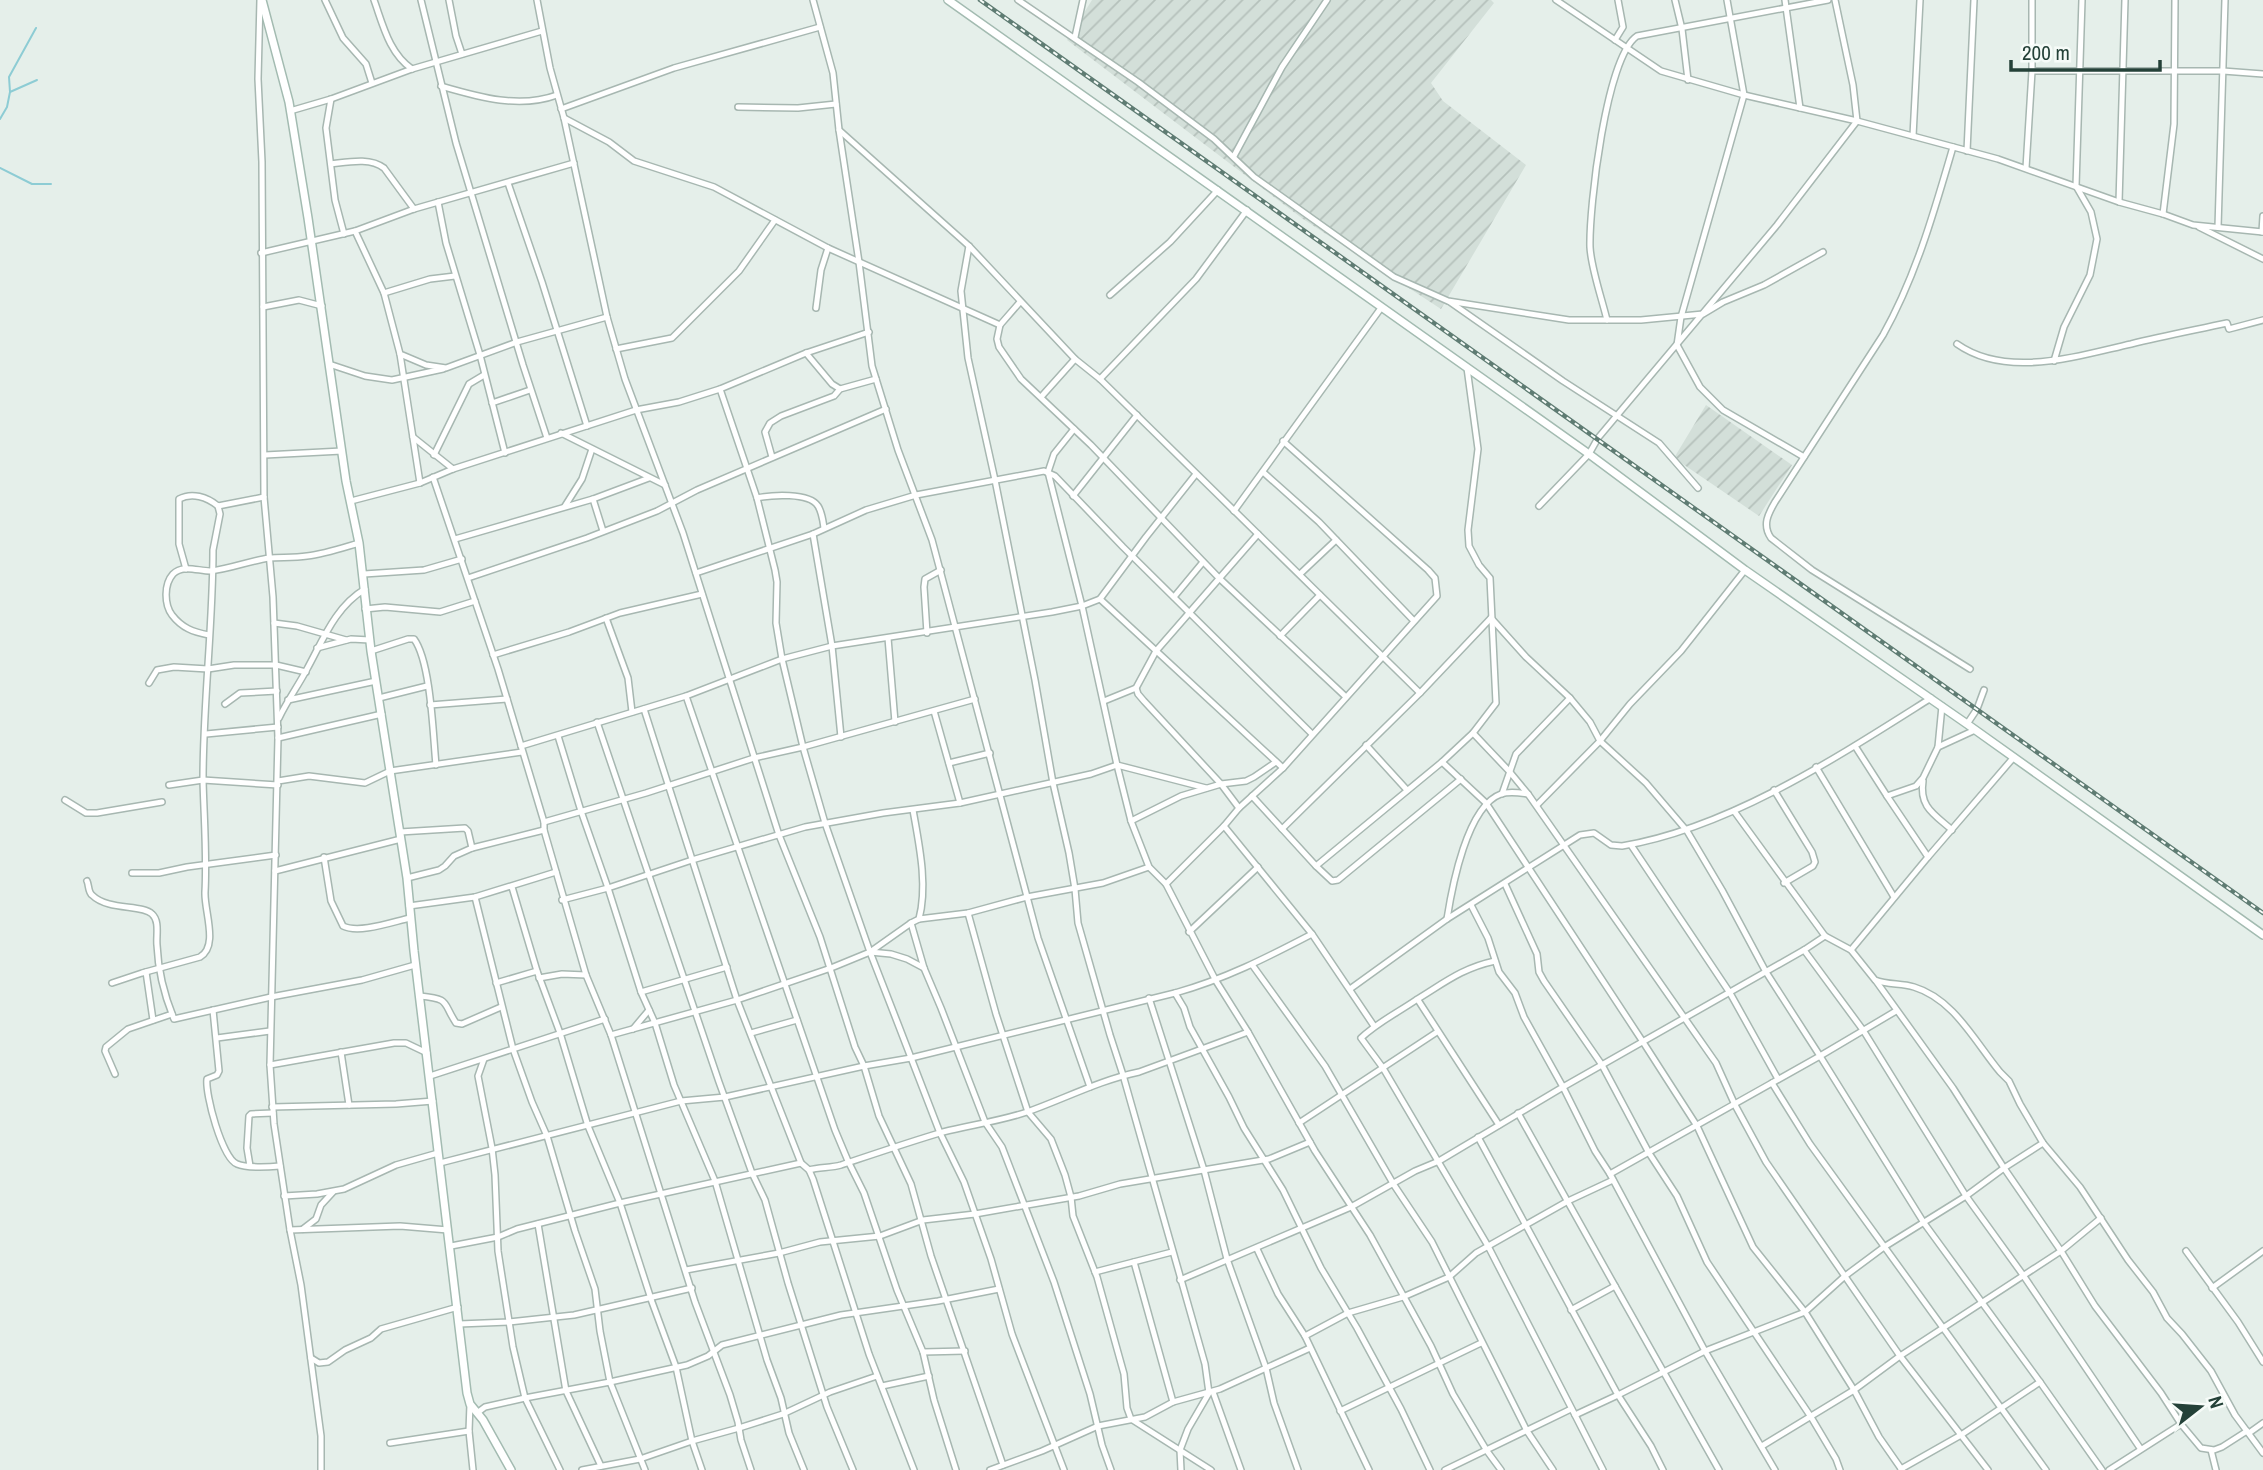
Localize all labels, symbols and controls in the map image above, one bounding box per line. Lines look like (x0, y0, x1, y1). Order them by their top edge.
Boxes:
scale bar (2011, 28, 2160, 72)
text: 200 m (2022, 38, 2070, 67)
north arrow (2165, 1372, 2235, 1442)
text: N (2202, 1393, 2230, 1411)

